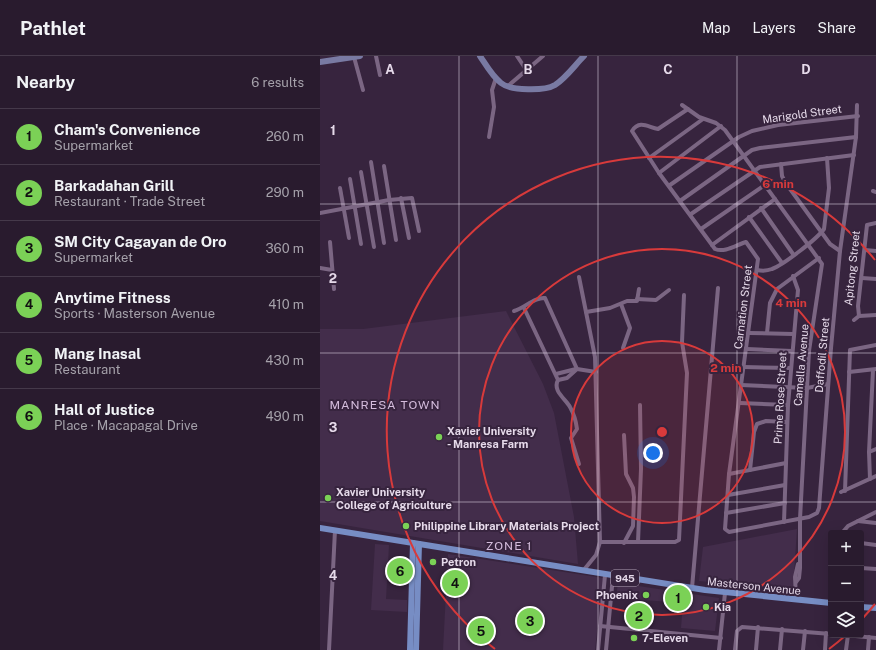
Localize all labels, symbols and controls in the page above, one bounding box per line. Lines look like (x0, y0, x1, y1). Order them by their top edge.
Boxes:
text: Pathlet (20, 17, 86, 39)
text: Map (702, 20, 730, 36)
text: Layers (752, 20, 796, 36)
text: Share (818, 20, 856, 36)
text: A (385, 62, 395, 77)
text: B (524, 62, 533, 77)
text: C (663, 62, 673, 77)
text: D (801, 62, 811, 77)
text: Nearby (16, 72, 75, 92)
text: 6 results (251, 75, 304, 90)
street label: Marigold Street (762, 102, 842, 126)
text: Cham's Convenience (54, 121, 200, 138)
text: 1 (330, 123, 336, 138)
text: 1 (26, 129, 32, 144)
text: 260 m (266, 129, 304, 144)
text: Supermarket (54, 138, 133, 153)
text: Barkadahan Grill (54, 177, 174, 194)
text: 6 min (762, 177, 794, 191)
text: 2 (25, 185, 33, 200)
text: 290 m (266, 185, 304, 200)
text: Restaurant · Trade Street (54, 194, 205, 209)
street label: Apitong Street (842, 230, 862, 306)
text: SM City Cagayan de Oro (54, 233, 227, 250)
text: 3 (25, 241, 33, 256)
text: 360 m (266, 241, 304, 256)
text: Supermarket (54, 250, 133, 265)
street label: Carnation Street (732, 264, 754, 350)
text: 2 (329, 271, 337, 286)
text: Anytime Fitness (54, 289, 171, 306)
text: 4 min (775, 296, 807, 310)
text: 4 (25, 297, 33, 312)
text: 410 m (268, 297, 304, 312)
text: Sports · Masterson Avenue (54, 306, 215, 321)
street label: Daffodil Street (813, 317, 831, 393)
street label: Camella Avenue (791, 323, 811, 407)
text: Mang Inasal (54, 345, 141, 362)
street label: Prime Rose Street (772, 352, 788, 444)
text: 5 (25, 353, 33, 368)
text: 430 m (265, 353, 304, 368)
text: 2 min (710, 361, 742, 375)
text: Restaurant (54, 362, 120, 377)
district label: MANRESA TOWN (329, 398, 441, 412)
text: Hall of Justice (54, 401, 155, 418)
text: 6 (25, 409, 33, 424)
text: 490 m (265, 409, 304, 424)
text: Place · Macapagal Drive (54, 418, 198, 433)
text: 3 (329, 420, 338, 435)
place label: Xavier University - Manresa Farm (447, 425, 537, 450)
centre of rings (655, 425, 669, 439)
marker: Xavier University - Manresa Farm (434, 432, 444, 442)
your location (643, 443, 663, 463)
place label: Xavier University College of Agriculture (336, 486, 452, 511)
marker: Xavier University College of Agriculture (323, 493, 333, 503)
place label: Philippine Library Materials Project (414, 520, 599, 532)
marker: Philippine Library Materials Project (401, 521, 411, 531)
map controls (828, 530, 864, 638)
button: + (828, 530, 864, 566)
district label: ZONE 1 (486, 539, 532, 553)
pin: 6 (387, 556, 413, 586)
place label: Petron (441, 556, 476, 568)
marker: Petron (428, 557, 438, 567)
button: − (828, 566, 864, 602)
text: 4 (329, 568, 338, 583)
pin: 4 (442, 568, 468, 598)
road number: 945 (611, 570, 639, 586)
street label: Masterson Avenue (706, 575, 802, 597)
pin: 1 (665, 583, 691, 613)
place label: Phoenix (596, 589, 639, 601)
marker: Phoenix (641, 590, 651, 600)
pin: 2 (626, 601, 652, 631)
place label: Kia (714, 601, 731, 613)
marker: Kia (701, 602, 711, 612)
button: layers (828, 602, 864, 638)
pin: 3 (517, 606, 543, 636)
pin: 5 (468, 616, 494, 646)
place label: 7-Eleven (642, 632, 688, 644)
marker: 7-Eleven (629, 633, 639, 643)

